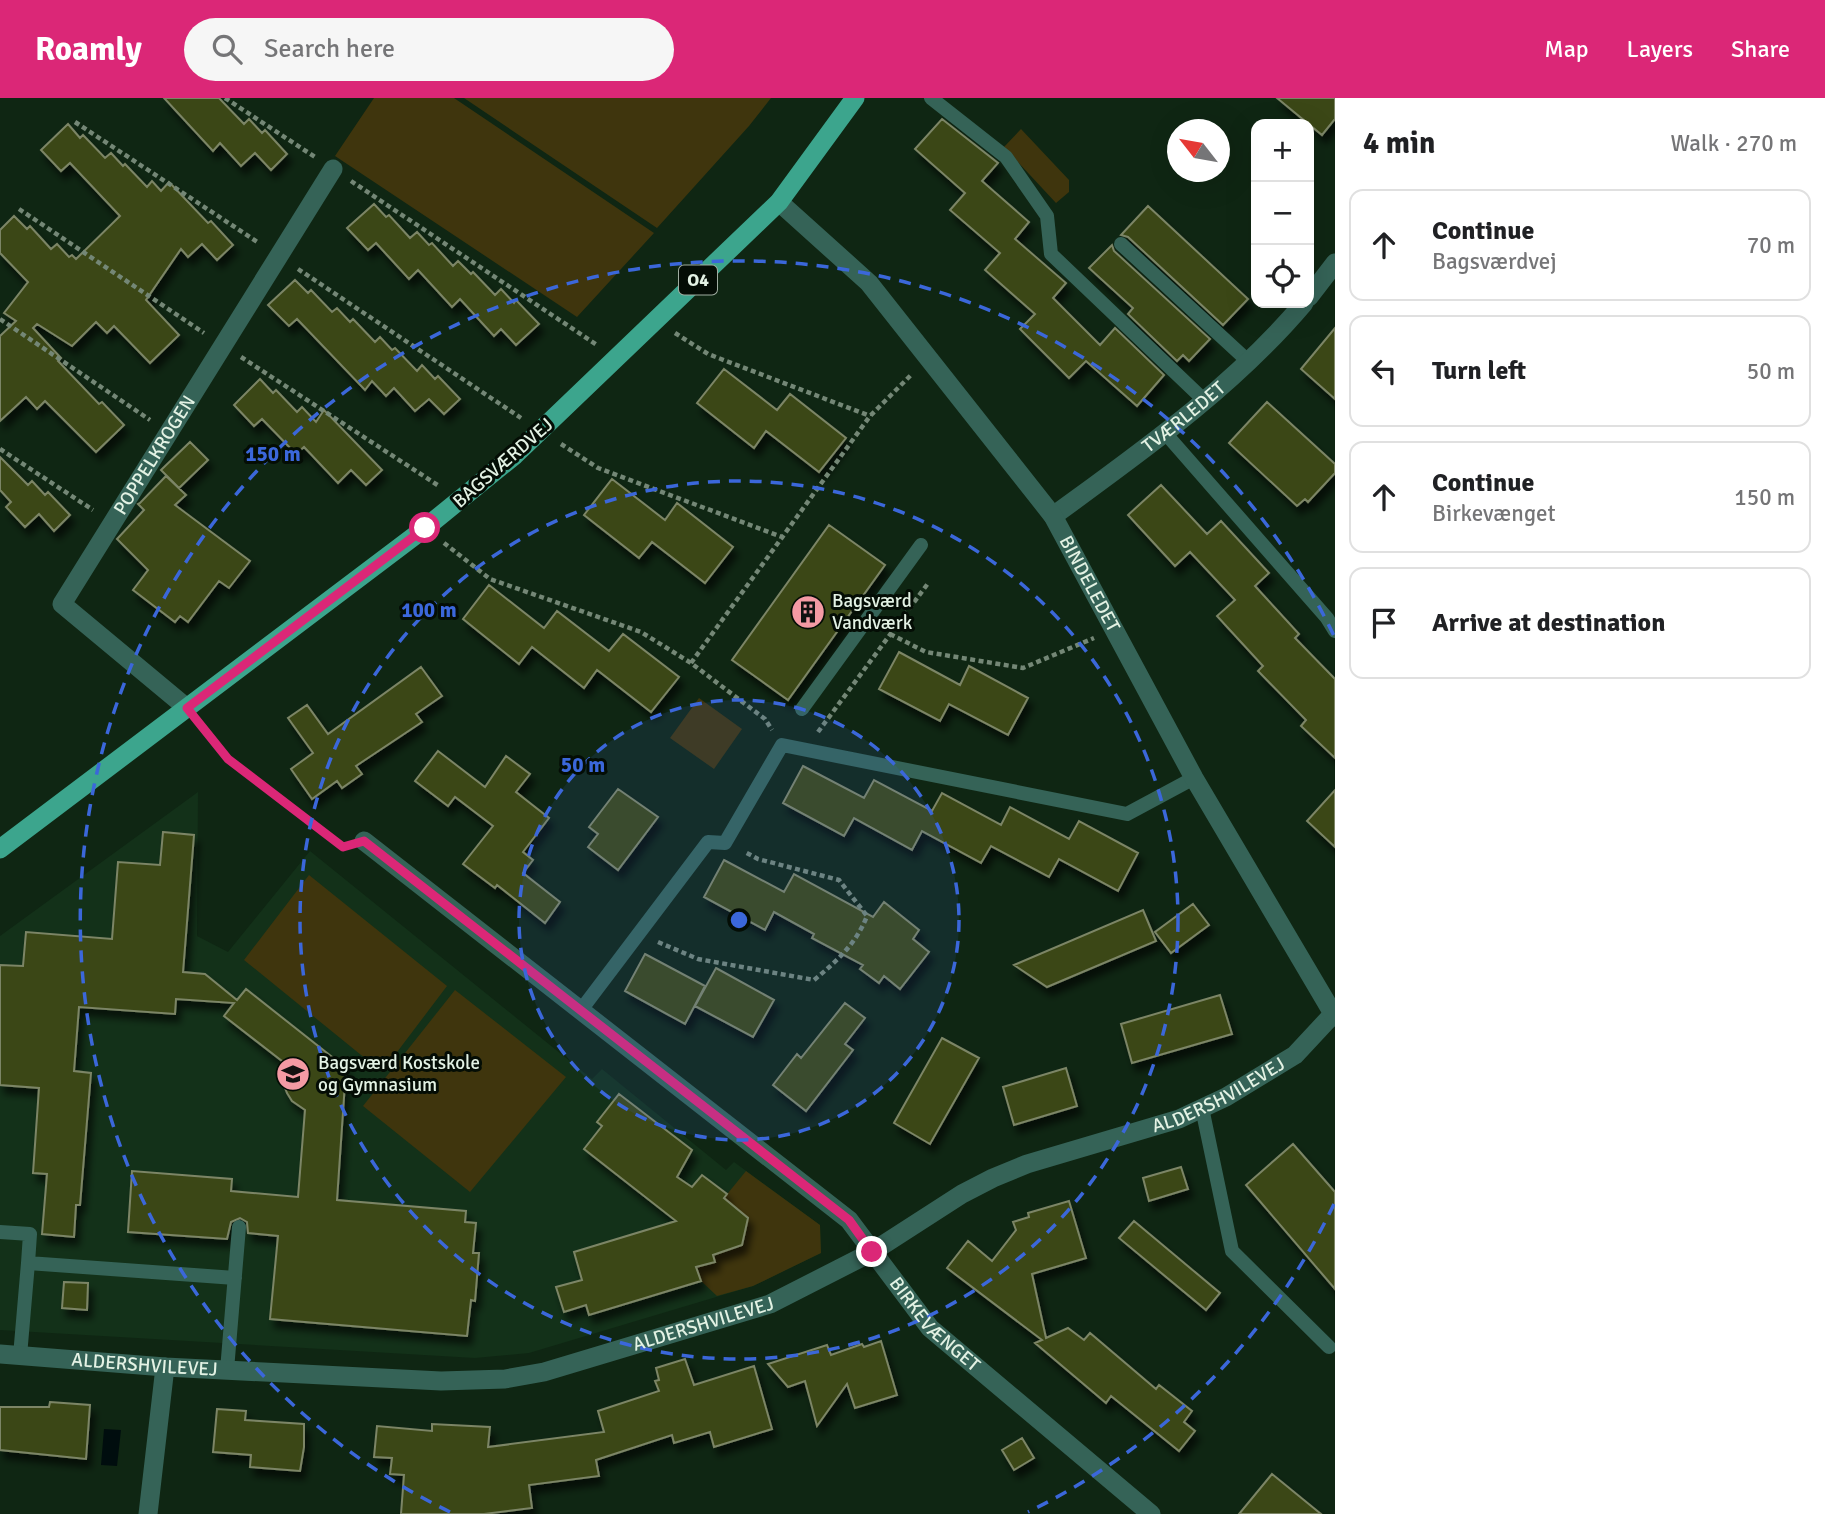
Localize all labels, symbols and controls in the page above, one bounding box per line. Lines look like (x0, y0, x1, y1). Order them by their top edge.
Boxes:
search box (184, 18, 674, 81)
text: Roamly (35, 29, 142, 70)
icon: search (208, 30, 246, 68)
text: Search here (264, 33, 395, 65)
text: Map (1544, 34, 1589, 64)
text: Layers (1627, 34, 1693, 64)
text: Share (1731, 34, 1790, 64)
north arrow (1167, 119, 1230, 182)
map controls (1251, 119, 1314, 308)
button: + (1251, 119, 1314, 182)
text: 4 min (1363, 125, 1435, 162)
text: Walk · 270 m (1671, 129, 1797, 158)
button: − (1251, 182, 1314, 245)
text: Continue (1432, 215, 1534, 247)
icon: ahead (1365, 226, 1403, 264)
text: 70 m (1747, 231, 1795, 260)
button: locate (1251, 245, 1314, 308)
text: Bagsværdvej (1432, 247, 1557, 276)
road number: O4 (679, 266, 717, 294)
icon: left (1365, 352, 1403, 390)
text: Turn left (1432, 355, 1526, 387)
text: 50 m (1747, 357, 1795, 386)
street label: TVÆRLEDET (1137, 376, 1231, 458)
street label: POPPELKROGEN (109, 391, 201, 519)
street label: BAGSVÆRDVEJ (448, 413, 558, 513)
text: 150 m (245, 441, 301, 467)
text: Continue (1432, 467, 1534, 499)
icon: ahead (1365, 478, 1403, 516)
text: 150 m (1734, 483, 1795, 512)
text: Birkevænget (1432, 499, 1556, 528)
route start (409, 512, 440, 543)
street label: BINDELEDET (1054, 531, 1125, 637)
place label: Bagsværd Vandværk (832, 589, 913, 635)
building icon: Bagsværd Vandværk (789, 593, 827, 631)
text: 100 m (401, 597, 457, 623)
icon: arrive (1365, 604, 1403, 642)
text: Arrive at destination (1432, 607, 1665, 639)
text: 50 m (561, 752, 605, 778)
centre of rings (727, 908, 751, 932)
place label: Bagsværd Kostskole og Gymnasium (318, 1051, 480, 1097)
street label: ALDERSHVILEVEJ (1149, 1052, 1290, 1138)
school or university icon: Bagsværd Kostskole og Gymnasium (274, 1055, 312, 1093)
route end (856, 1236, 887, 1267)
street label: BIRKEVÆNGET (884, 1272, 985, 1377)
street label: ALDERSHVILEVEJ (630, 1291, 777, 1357)
street label: ALDERSHVILEVEJ (71, 1348, 218, 1382)

